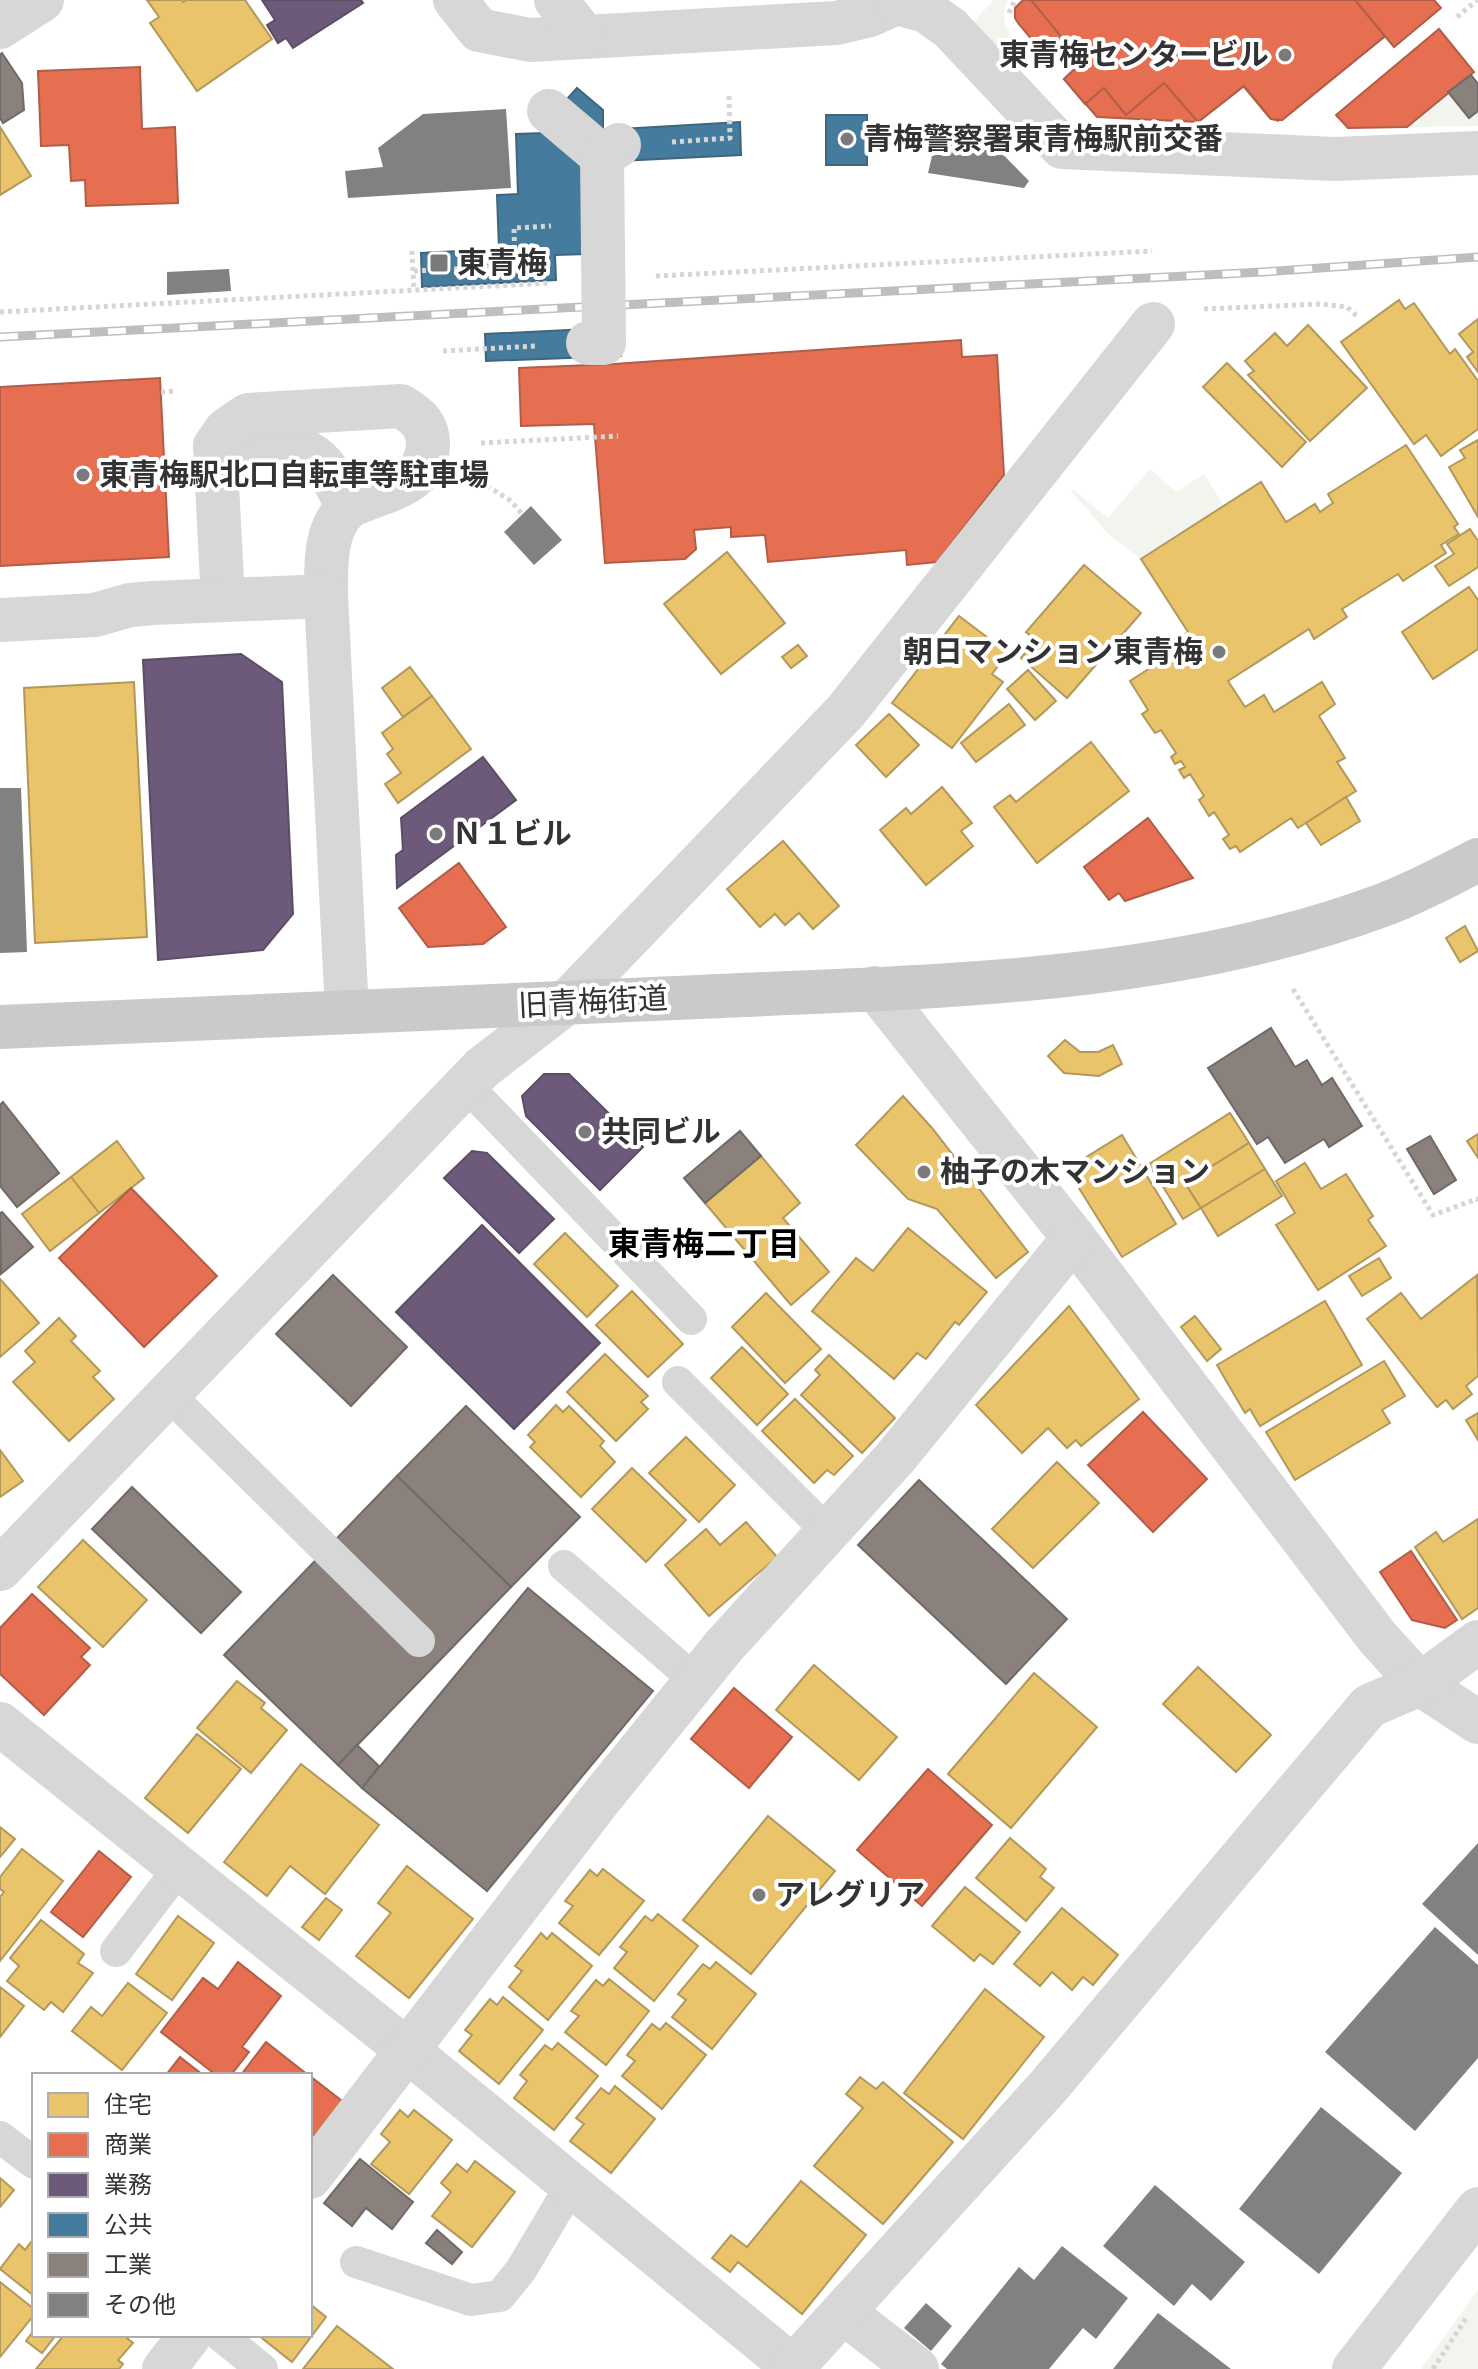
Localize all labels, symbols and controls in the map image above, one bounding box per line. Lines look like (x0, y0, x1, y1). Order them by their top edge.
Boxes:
place label: 東青梅センタービル (999, 37, 1269, 73)
marker: 東青梅センタービル (1276, 46, 1294, 64)
place label: 青梅警察署東青梅駅前交番 (863, 121, 1223, 157)
marker: 青梅警察署東青梅駅前交番 (838, 130, 856, 148)
place label: 東青梅 (457, 245, 547, 281)
marker: 東青梅 (428, 252, 450, 274)
place label: 東青梅駅北口自転車等駐車場 (99, 457, 489, 493)
marker: 東青梅駅北口自転車等駐車場 (74, 466, 92, 484)
place label: 朝日マンション東青梅 (903, 634, 1203, 670)
marker: 朝日マンション東青梅 (1210, 643, 1228, 661)
place label: Ｎ１ビル (452, 816, 572, 852)
marker: Ｎ１ビル (427, 825, 445, 843)
street label: 旧青梅街道 (517, 980, 669, 1024)
place label: 共同ビル (601, 1114, 721, 1150)
marker: 共同ビル (576, 1123, 594, 1141)
place label: 柚子の木マンション (940, 1154, 1210, 1190)
marker: 柚子の木マンション (915, 1163, 933, 1181)
district label: 東青梅二丁目 (608, 1226, 800, 1263)
place label: アレグリア (775, 1877, 925, 1913)
marker: アレグリア (750, 1886, 768, 1904)
legend (32, 2073, 312, 2337)
text: 住宅 (104, 2091, 152, 2119)
text: 商業 (104, 2131, 152, 2159)
text: 業務 (104, 2171, 152, 2199)
text: 公共 (104, 2211, 152, 2239)
text: 工業 (104, 2251, 152, 2279)
text: その他 (104, 2291, 176, 2319)

